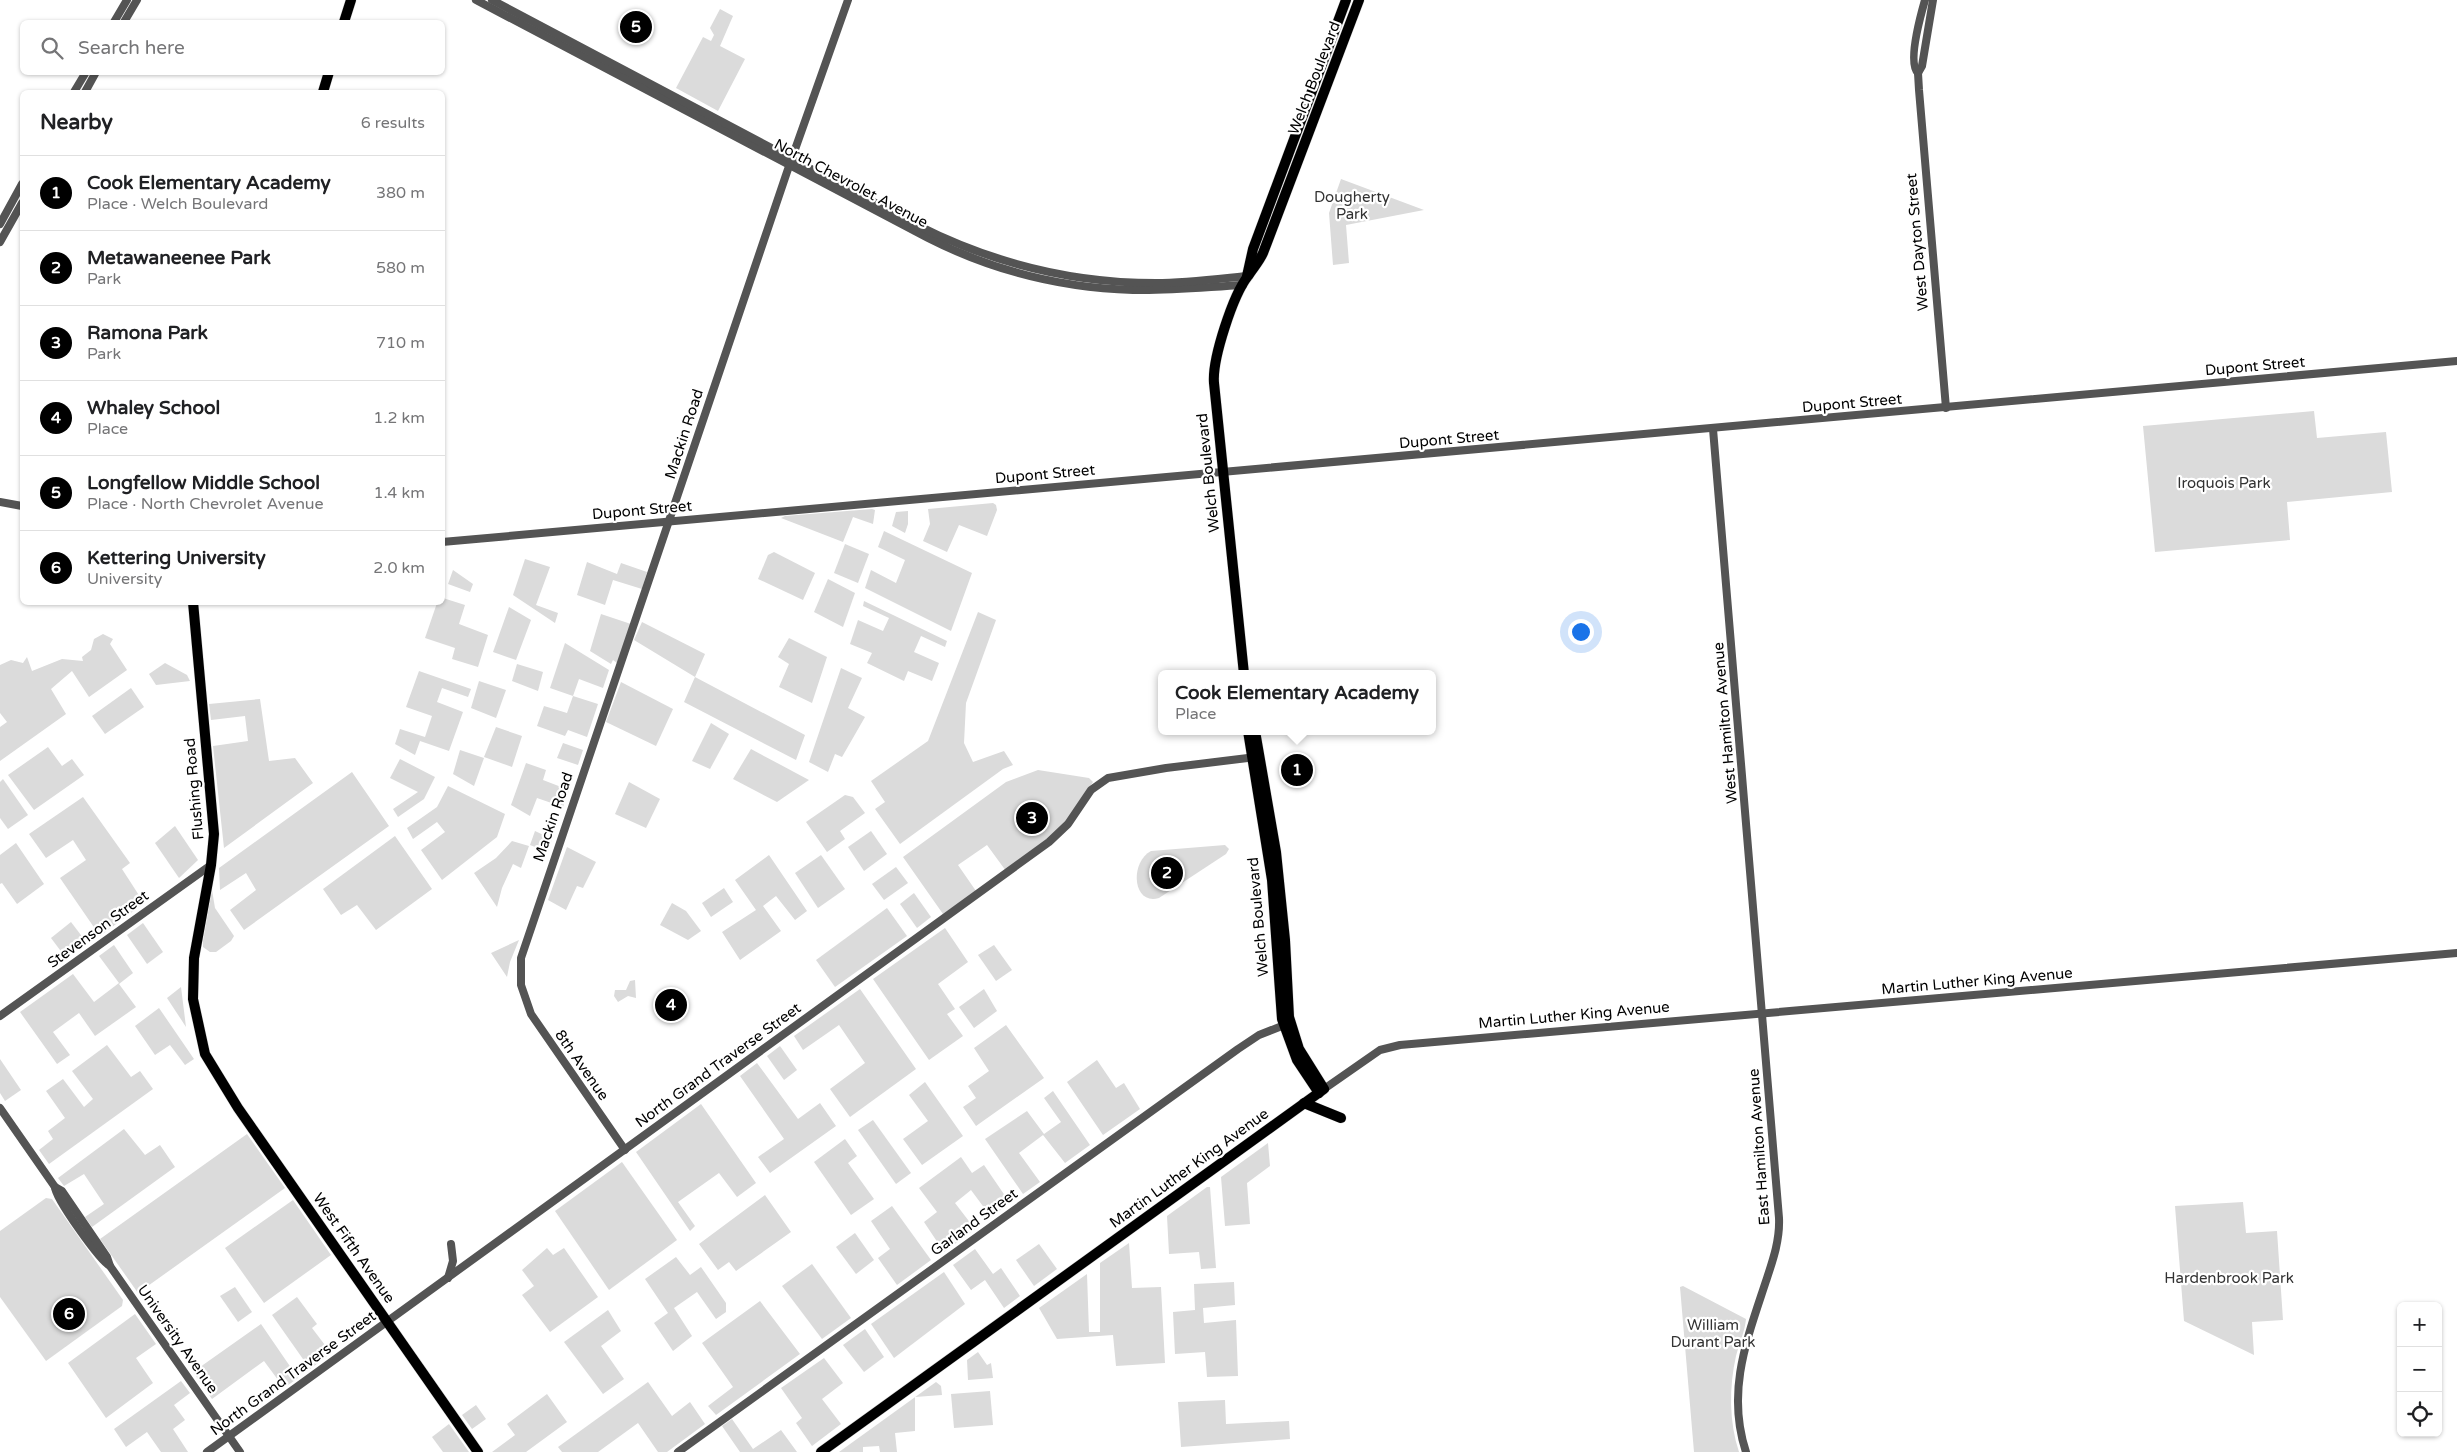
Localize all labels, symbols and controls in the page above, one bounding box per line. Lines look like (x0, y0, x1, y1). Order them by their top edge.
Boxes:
pin: 5 (620, 8, 652, 46)
street label: Welch Boulevard (1284, 19, 1344, 137)
search box (20, 20, 445, 75)
icon: search (38, 34, 66, 62)
text: Search here (78, 37, 185, 59)
text: Nearby (40, 110, 113, 135)
text: 6 results (361, 113, 425, 133)
street label: North Chevrolet Avenue (771, 135, 931, 231)
text: Cook Elementary Academy (87, 172, 331, 194)
street label: West Dayton Street (1902, 172, 1932, 312)
text: 1 (51, 183, 61, 203)
text: 380 m (376, 183, 425, 203)
park label: Dougherty Park (1314, 188, 1390, 223)
text: Place · Welch Boulevard (87, 194, 268, 214)
text: Metawaneenee Park (87, 247, 271, 269)
text: 2 (51, 258, 61, 278)
text: 580 m (376, 258, 425, 278)
text: Park (87, 269, 121, 289)
text: Ramona Park (87, 322, 208, 344)
text: 3 (51, 333, 61, 353)
text: 710 m (376, 333, 425, 353)
text: Park (87, 344, 121, 364)
street label: Dupont Street (2204, 353, 2306, 379)
street label: Mackin Road (661, 387, 707, 481)
street label: Dupont Street (1801, 390, 1903, 416)
text: Whaley School (87, 397, 220, 419)
text: 4 (51, 408, 61, 428)
text: 1.2 km (373, 408, 425, 428)
street label: Welch Boulevard (1193, 413, 1223, 533)
text: Place (87, 419, 128, 439)
street label: Dupont Street (1398, 426, 1500, 452)
street label: Dupont Street (994, 461, 1096, 487)
text: Longfellow Middle School (87, 472, 320, 494)
park label: Iroquois Park (2177, 474, 2271, 492)
text: 5 (51, 483, 61, 503)
text: 1.4 km (373, 483, 425, 503)
text: Place · North Chevrolet Avenue (87, 494, 324, 514)
street label: Dupont Street (591, 497, 693, 523)
text: Kettering University (87, 547, 266, 569)
text: 6 (51, 558, 61, 578)
text: 2.0 km (373, 558, 425, 578)
text: University (87, 569, 162, 589)
your location (1568, 619, 1594, 645)
street label: West Hamilton Avenue (1709, 641, 1741, 805)
popup (1158, 670, 1436, 735)
text: Cook Elementary Academy (1175, 682, 1419, 704)
text: Place (1175, 704, 1216, 724)
street label: Flushing Road (181, 737, 207, 841)
pin: 1 (1281, 751, 1313, 789)
street label: Mackin Road (529, 770, 577, 864)
pin: 3 (1016, 799, 1048, 837)
pin: 2 (1151, 854, 1183, 892)
street label: Welch Boulevard (1244, 857, 1272, 977)
street label: Stevenson Street (44, 886, 152, 972)
street label: Martin Luther King Avenue (1881, 964, 2073, 998)
pin: 4 (655, 986, 687, 1024)
street label: Martin Luther King Avenue (1478, 998, 1670, 1032)
street label: North Grand Traverse Street (632, 999, 805, 1131)
street label: 8th Avenue (551, 1026, 613, 1104)
street label: East Hamilton Avenue (1745, 1068, 1773, 1226)
street label: Martin Luther King Avenue (1106, 1104, 1272, 1232)
street label: Garland Street (927, 1184, 1021, 1260)
street label: West Fifth Avenue (309, 1189, 399, 1307)
park label: Hardenbrook Park (2164, 1269, 2294, 1287)
street label: University Avenue (134, 1281, 222, 1397)
pin: 6 (53, 1295, 85, 1333)
map controls (2397, 1302, 2442, 1437)
button: + (2397, 1302, 2442, 1347)
street label: North Grand Traverse Street (207, 1307, 380, 1439)
park label: William Durant Park (1670, 1316, 1756, 1351)
button: − (2397, 1347, 2442, 1392)
button: locate (2397, 1392, 2442, 1437)

